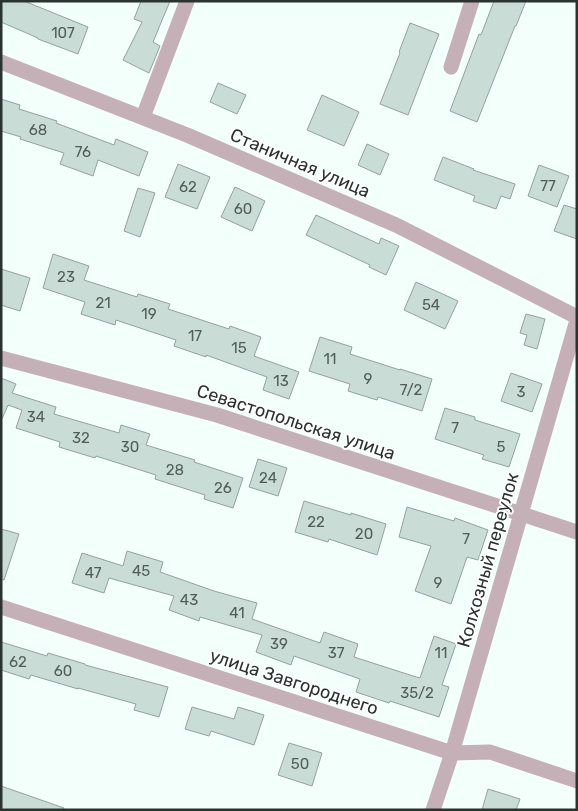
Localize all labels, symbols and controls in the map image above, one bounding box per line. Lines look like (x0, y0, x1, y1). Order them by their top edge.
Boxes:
house number: 107 (51, 24, 75, 42)
house number: 68 (29, 121, 47, 139)
street label: Станичная улица (227, 124, 373, 202)
house number: 76 (75, 143, 91, 161)
house number: 77 (540, 177, 556, 195)
house number: 62 (179, 178, 197, 196)
house number: 60 (234, 200, 252, 218)
house number: 23 (57, 268, 75, 286)
house number: 21 (95, 294, 111, 312)
house number: 54 (422, 296, 440, 314)
house number: 19 (141, 305, 157, 323)
house number: 17 (188, 327, 202, 345)
house number: 15 (231, 339, 247, 357)
house number: 11 (324, 350, 336, 368)
house number: 9 (364, 370, 373, 388)
house number: 13 (273, 372, 289, 390)
street label: Севастопольская улица (194, 379, 398, 465)
house number: 7/2 (400, 381, 422, 399)
house number: 3 (516, 383, 526, 401)
house number: 34 (27, 408, 45, 426)
house number: 7 (451, 419, 459, 437)
house number: 32 (72, 429, 90, 447)
house number: 30 (121, 438, 139, 456)
house number: 5 (497, 438, 506, 456)
house number: 28 (166, 461, 184, 479)
house number: 24 (259, 469, 277, 487)
street label: Колхозный переулок (453, 470, 524, 650)
house number: 26 (214, 479, 232, 497)
house number: 22 (307, 513, 325, 531)
house number: 20 (355, 525, 373, 543)
house number: 7 (462, 530, 470, 548)
house number: 45 (132, 562, 150, 580)
house number: 47 (85, 564, 102, 582)
house number: 9 (434, 574, 443, 592)
house number: 43 (180, 591, 198, 609)
house number: 41 (229, 604, 245, 622)
house number: 39 (270, 635, 288, 653)
street label: улица Завгороднего (207, 644, 381, 720)
house number: 37 (328, 644, 345, 662)
house number: 11 (435, 644, 447, 662)
house number: 62 (9, 653, 27, 671)
house number: 60 (54, 662, 72, 680)
house number: 35/2 (400, 684, 434, 702)
house number: 50 (291, 755, 309, 773)

